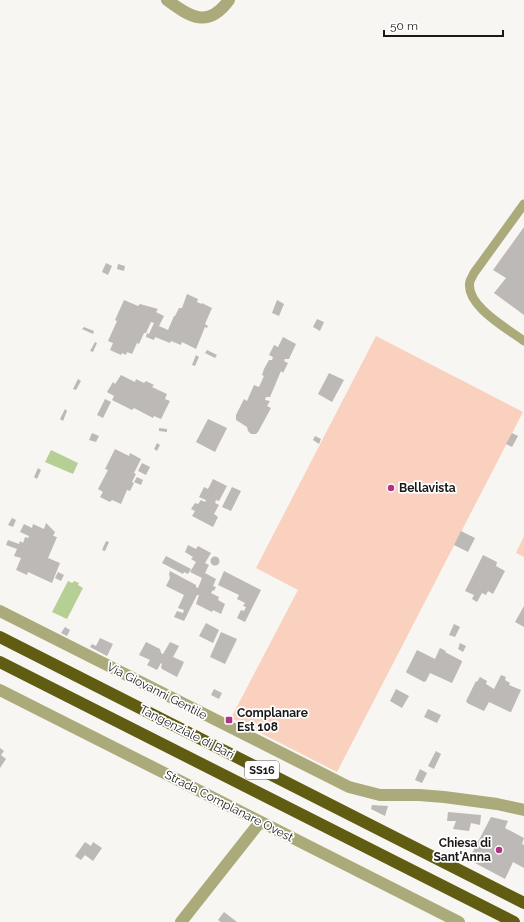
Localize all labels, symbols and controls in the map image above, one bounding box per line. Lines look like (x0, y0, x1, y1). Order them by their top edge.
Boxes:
scale bar (384, 12, 503, 38)
text: 50 m (390, 19, 418, 33)
place label: Bellavista (399, 481, 456, 495)
marker: Bellavista (386, 483, 396, 493)
street label: Via Giovanni Gentile (105, 660, 209, 722)
street label: Tangenziale di Bari (137, 702, 237, 762)
place label: Complanare Est 108 (237, 706, 308, 734)
marker: Complanare Est 108 (224, 715, 234, 725)
road number: SS16 (245, 761, 279, 779)
street label: Strada Complanare Ovest (162, 767, 296, 845)
place label: Chiesa di Sant'Anna (433, 836, 491, 864)
marker: Chiesa di Sant'Anna (494, 845, 504, 855)

